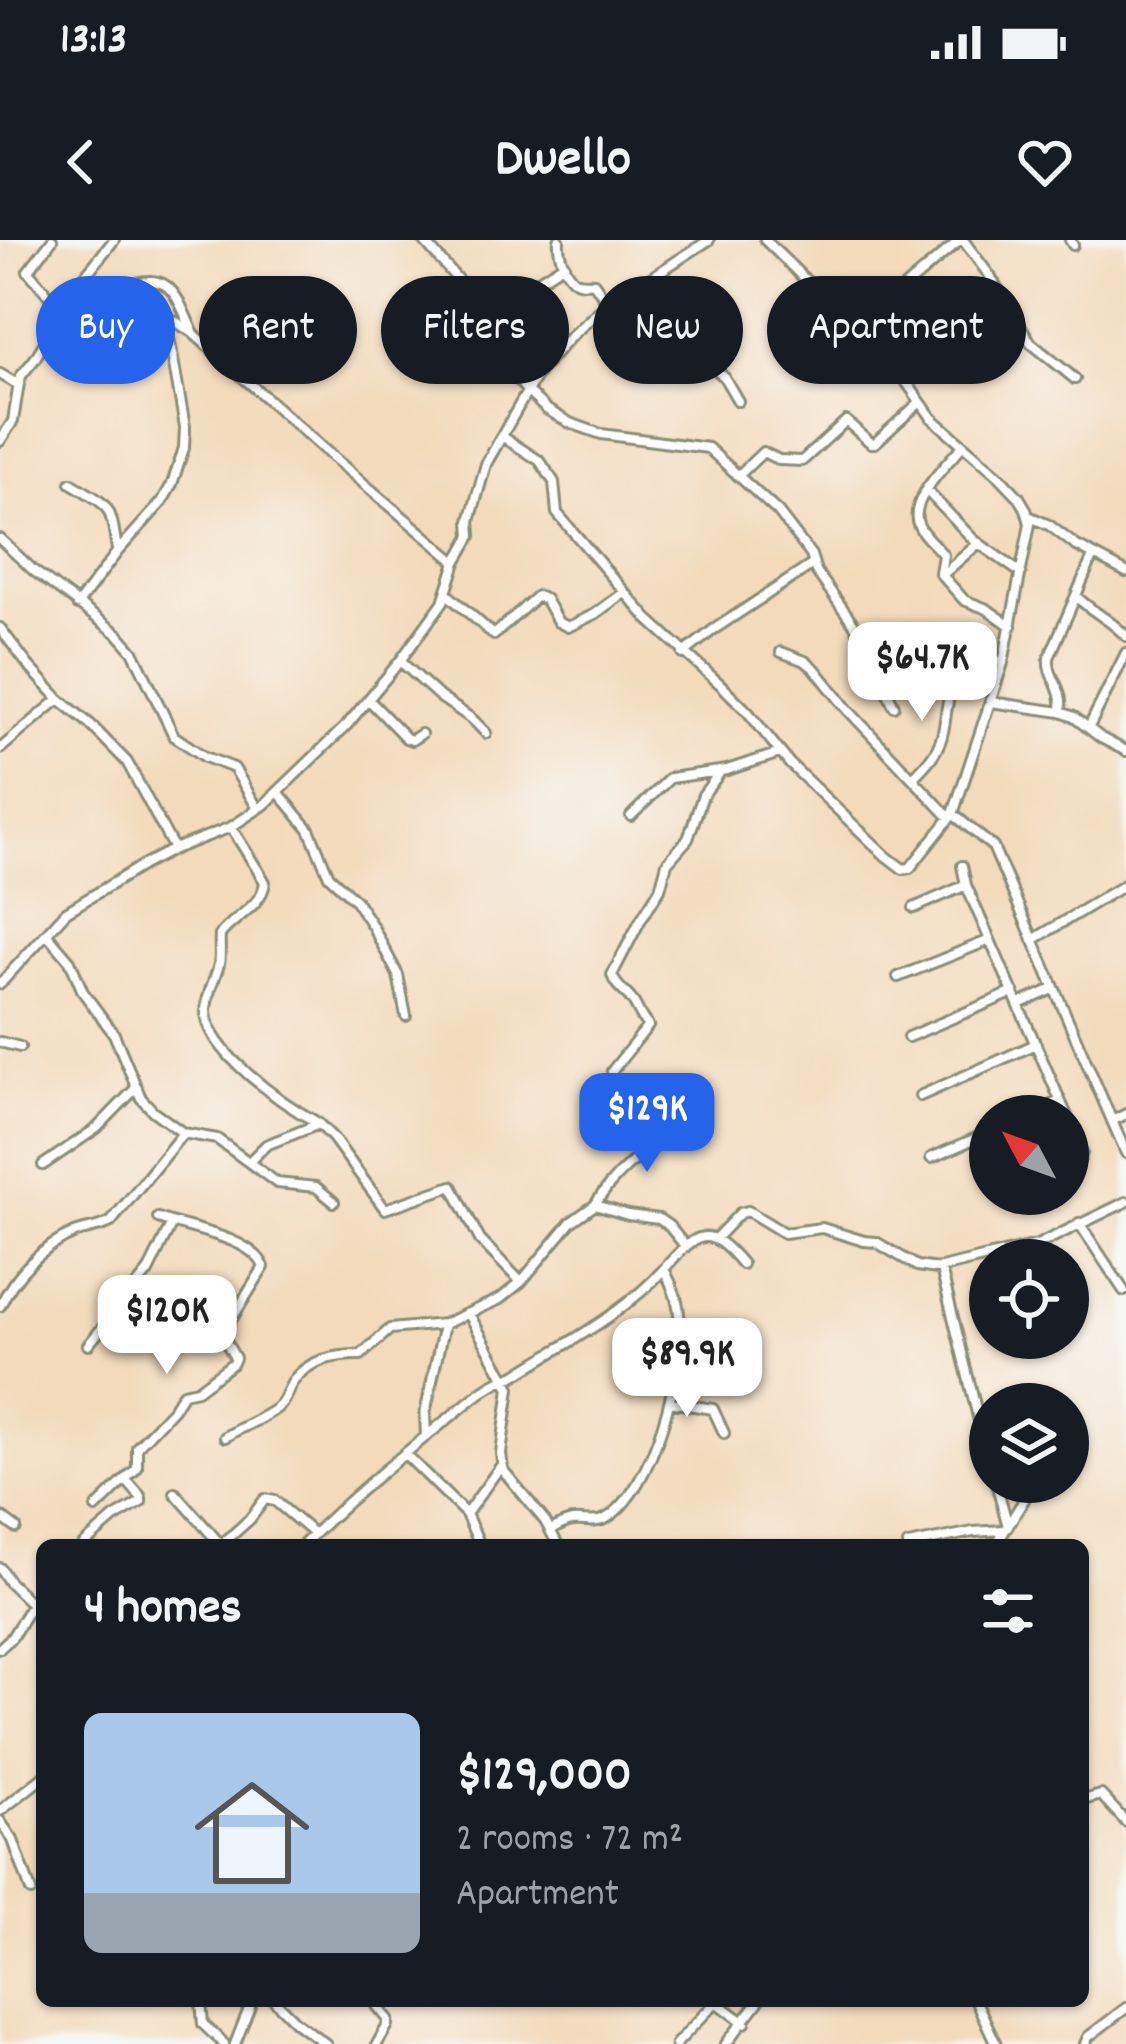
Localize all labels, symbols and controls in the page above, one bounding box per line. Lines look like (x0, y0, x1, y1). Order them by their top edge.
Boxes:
text: 13:13 (60, 10, 127, 74)
text: Dwello (495, 124, 631, 201)
icon: back (48, 129, 114, 195)
icon: heart (1012, 129, 1078, 195)
chip: Buy (36, 276, 175, 384)
chip: Rent (199, 276, 357, 384)
chip: Filters (381, 276, 569, 384)
chip: New (593, 276, 743, 384)
chip: Apartment (767, 276, 1026, 384)
pin: $64.7K (824, 622, 1020, 724)
text: $64.7K (875, 633, 969, 688)
pin: $129K (563, 1073, 731, 1175)
text: $129K (606, 1084, 688, 1139)
north arrow (969, 1095, 1089, 1215)
map controls (969, 1095, 1089, 1503)
button: locate (969, 1239, 1089, 1359)
pin: $120K (83, 1275, 251, 1377)
text: $120K (125, 1286, 209, 1341)
pin: $89.9K (589, 1318, 785, 1420)
text: $89.9K (639, 1329, 735, 1384)
button: layers (969, 1383, 1089, 1503)
text: 4 homes (84, 1575, 242, 1647)
icon: filters (975, 1578, 1041, 1644)
text: $129,000 (456, 1742, 632, 1814)
icon: home (180, 1761, 324, 1905)
text: 2 rooms · 72 m² (456, 1814, 683, 1869)
text: Apartment (456, 1869, 619, 1924)

